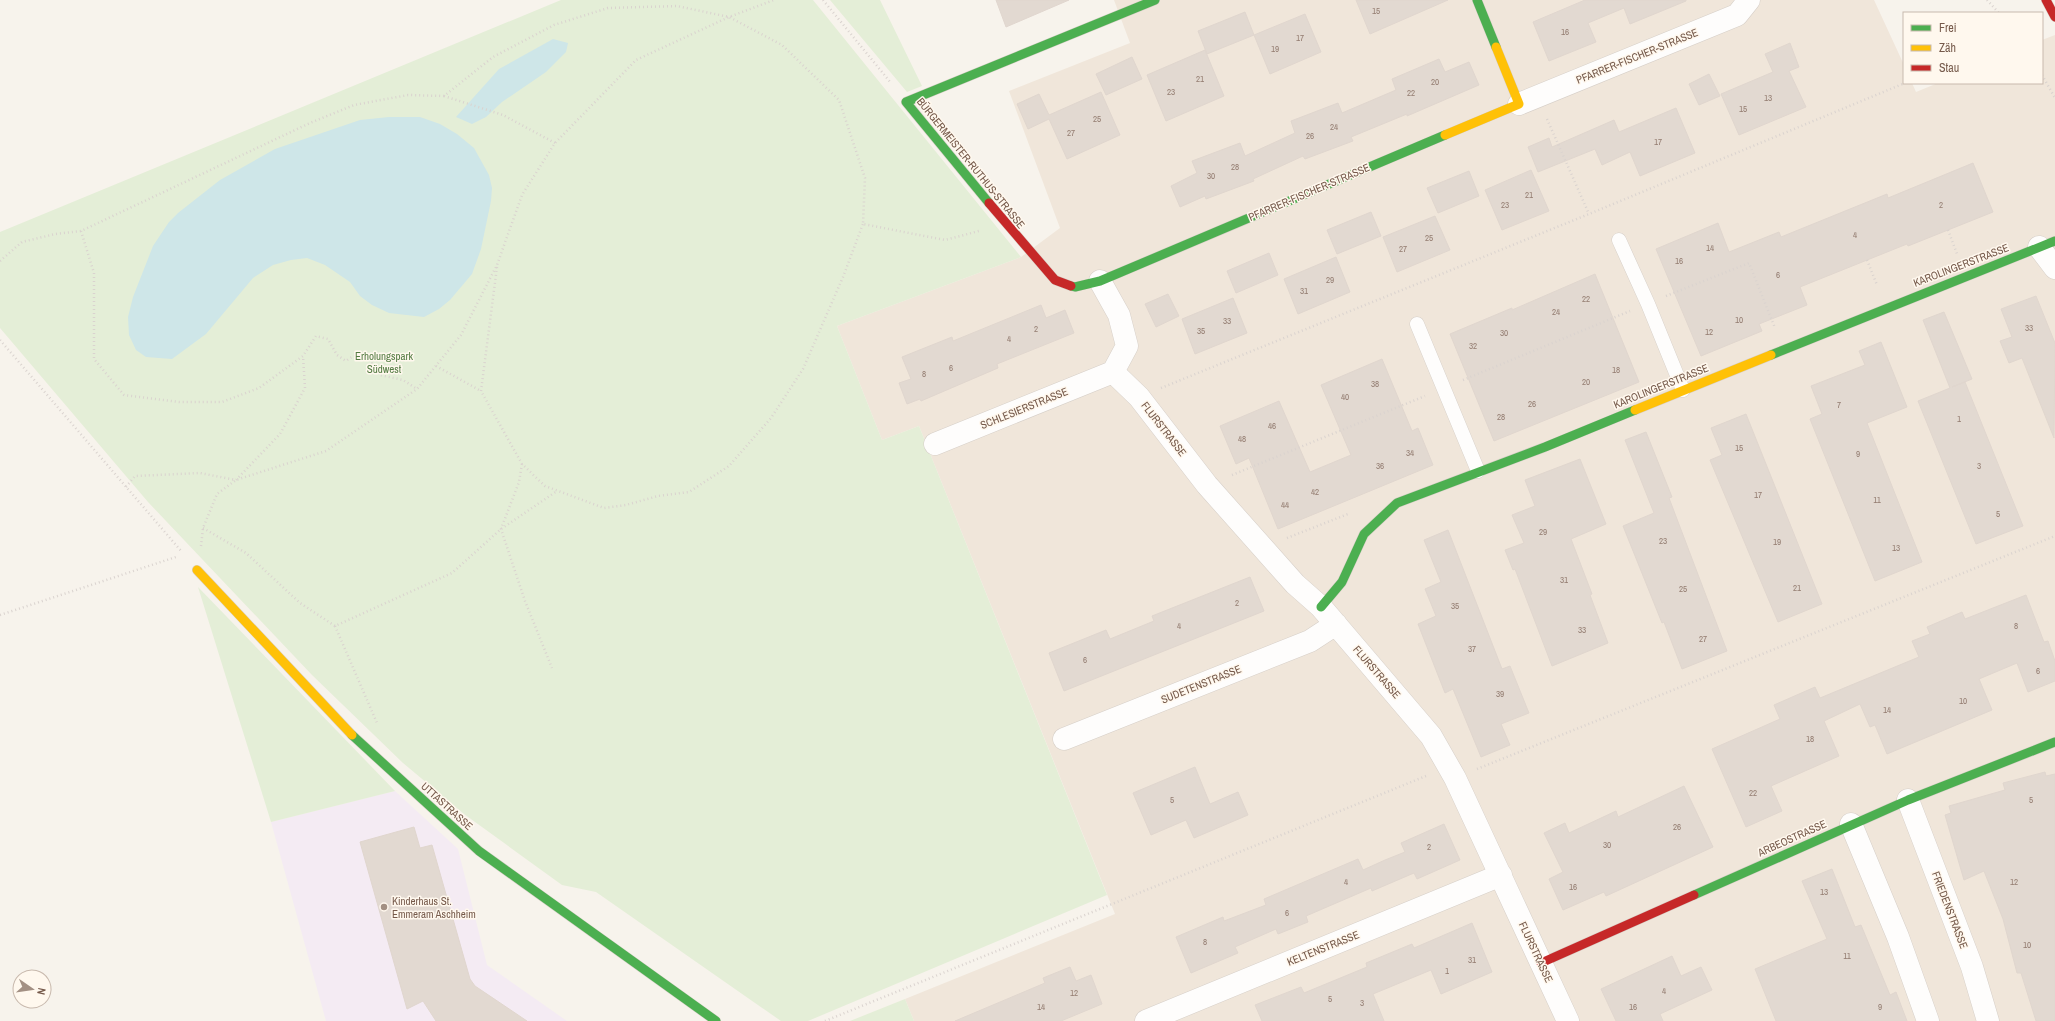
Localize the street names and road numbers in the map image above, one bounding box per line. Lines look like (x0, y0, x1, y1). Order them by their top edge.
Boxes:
street label: PFARRER-FISCHER-STRASSE (1574, 25, 1700, 87)
street label: BÜRGERMEISTER-RUTHUS-STRASSE (914, 95, 1028, 231)
street label: PFARRER-FISCHER-STRASSE (1246, 160, 1372, 224)
street label: KAROLINGERSTRASSE (1911, 240, 2011, 290)
street label: KAROLINGERSTRASSE (1611, 361, 1711, 411)
street label: SCHLESIERSTRASSE (978, 384, 1070, 432)
street label: FLURSTRASSE (1138, 399, 1190, 459)
street label: FLURSTRASSE (1350, 643, 1404, 701)
street label: SUDETENSTRASSE (1159, 662, 1243, 706)
street label: UTTASTRASSE (418, 779, 476, 833)
street label: ARBEOSTRASSE (1755, 817, 1829, 860)
street label: FRIEDENSTRASSE (1929, 869, 1971, 951)
street label: FLURSTRASSE (1516, 919, 1556, 985)
street label: KELTENSTRASSE (1285, 927, 1361, 969)

